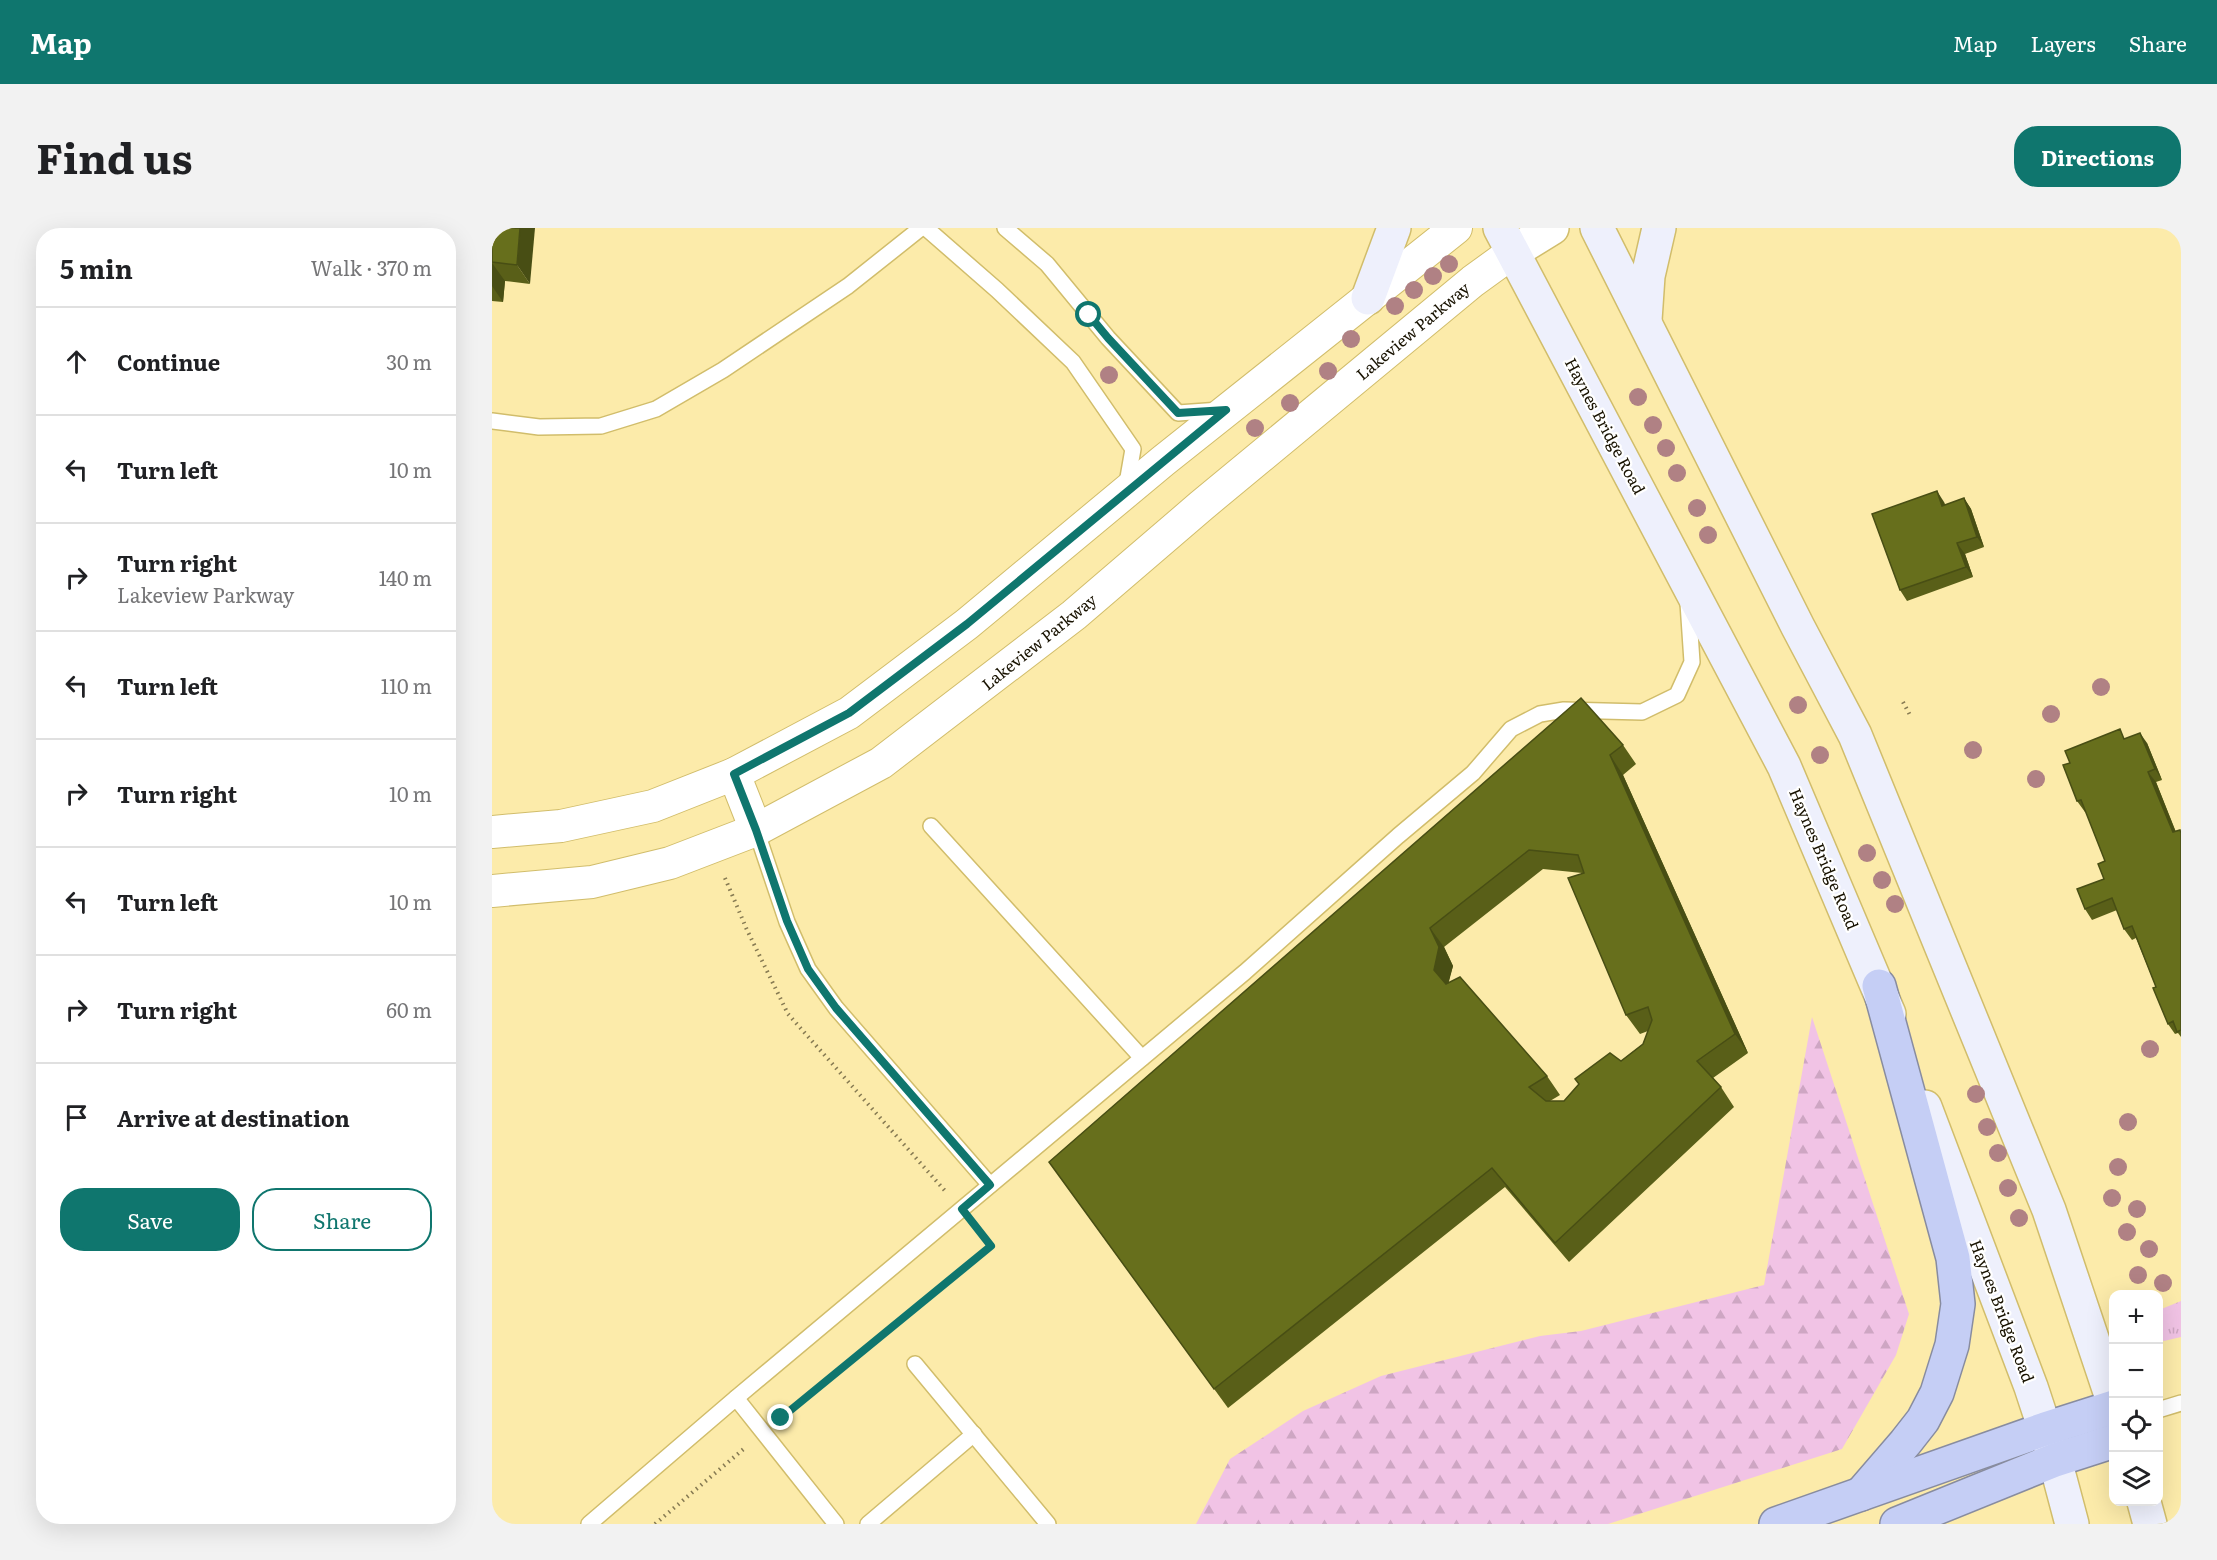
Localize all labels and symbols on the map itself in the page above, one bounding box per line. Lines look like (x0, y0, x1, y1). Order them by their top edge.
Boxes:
street label: Lakeview Parkway (1350, 275, 1475, 385)
route start (1075, 301, 1101, 327)
street label: Haynes Bridge Road (1560, 353, 1652, 498)
street label: Lakeview Parkway (976, 587, 1102, 695)
street label: Haynes Bridge Road (1784, 784, 1866, 933)
street label: Haynes Bridge Road (1965, 1236, 2041, 1386)
route end (767, 1404, 793, 1430)

